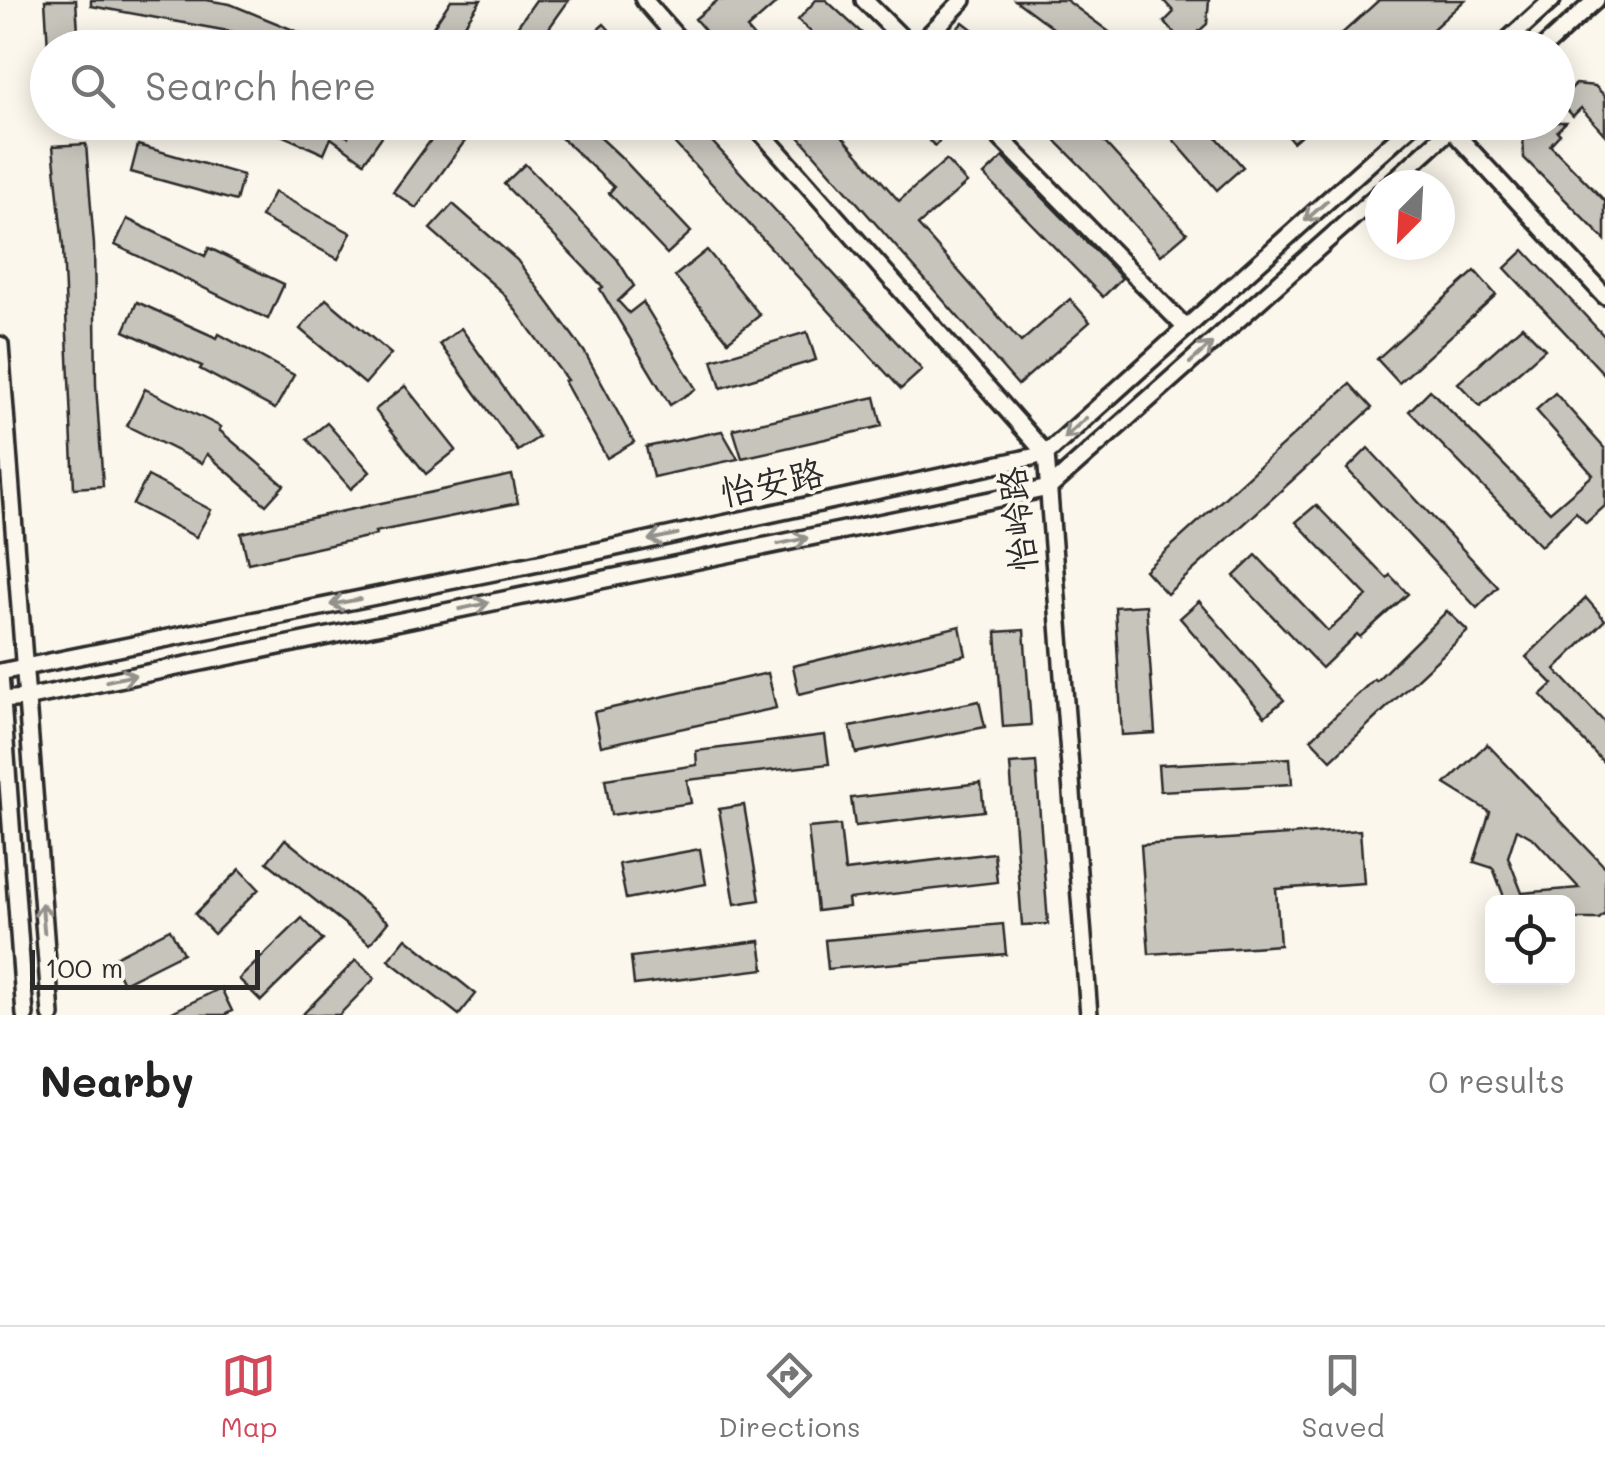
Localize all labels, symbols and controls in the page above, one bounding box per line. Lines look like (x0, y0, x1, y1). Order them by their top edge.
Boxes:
search box (30, 30, 1575, 140)
icon: search (65, 58, 120, 113)
text: Search here (145, 60, 376, 110)
north arrow (1365, 170, 1455, 260)
one-way arrow (1304, 199, 1329, 222)
one-way arrow (1187, 342, 1213, 364)
one-way arrow (1063, 416, 1088, 439)
street label: 怡安路 (715, 448, 828, 514)
street label: 怡岭路 (987, 464, 1045, 574)
one-way arrow (648, 529, 680, 547)
one-way arrow (776, 530, 808, 549)
one-way arrow (330, 593, 362, 612)
one-way arrow (457, 595, 489, 614)
one-way arrow (105, 668, 137, 687)
map controls (1485, 895, 1575, 985)
button: locate (1485, 895, 1575, 985)
one-way arrow (34, 902, 53, 934)
scale bar (30, 945, 260, 990)
text: 100 m (45, 949, 123, 985)
text: Nearby (40, 1053, 194, 1108)
text: 0 results (1428, 1059, 1565, 1101)
tab: Map (220, 1348, 277, 1444)
tab: Directions (718, 1348, 861, 1444)
tab: Saved (1301, 1348, 1385, 1444)

